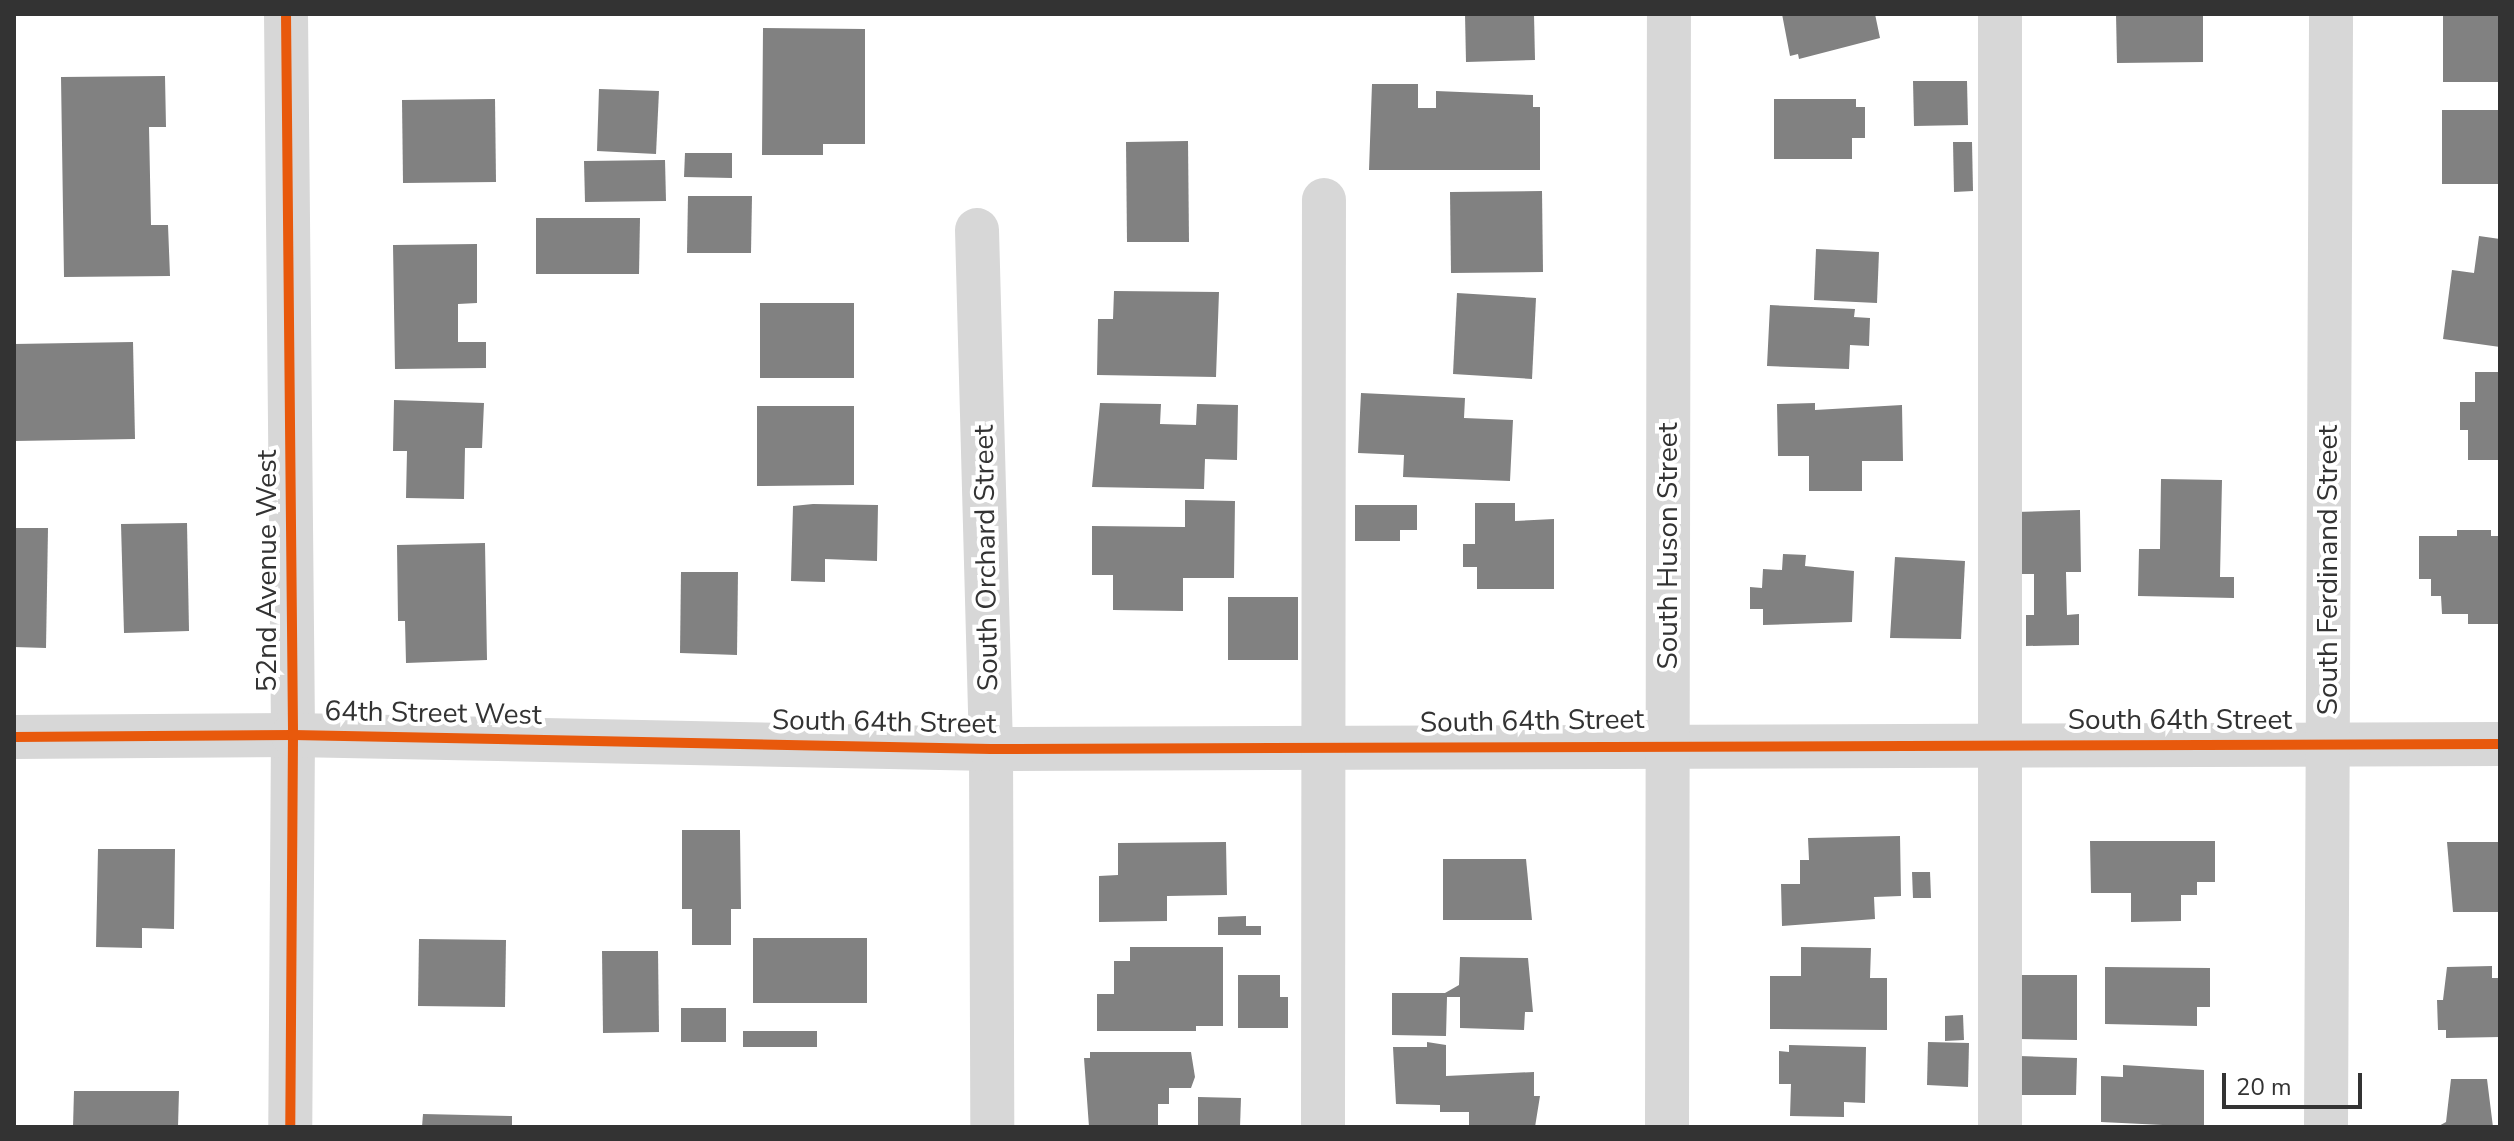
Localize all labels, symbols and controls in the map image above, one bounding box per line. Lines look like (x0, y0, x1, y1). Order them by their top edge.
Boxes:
street label: South Huson Street (1651, 423, 1685, 669)
street label: South Orchard Street (967, 425, 1005, 691)
street label: South Ferdinand Street (2311, 425, 2345, 715)
street label: 52nd Avenue West (250, 450, 284, 692)
street label: 64th Street West (324, 694, 542, 732)
street label: South 64th Street (1420, 702, 1644, 740)
street label: South 64th Street (772, 703, 996, 741)
street label: South 64th Street (2068, 703, 2292, 737)
scale bar (2226, 1057, 2366, 1107)
text: 20 m (2236, 1071, 2292, 1103)

